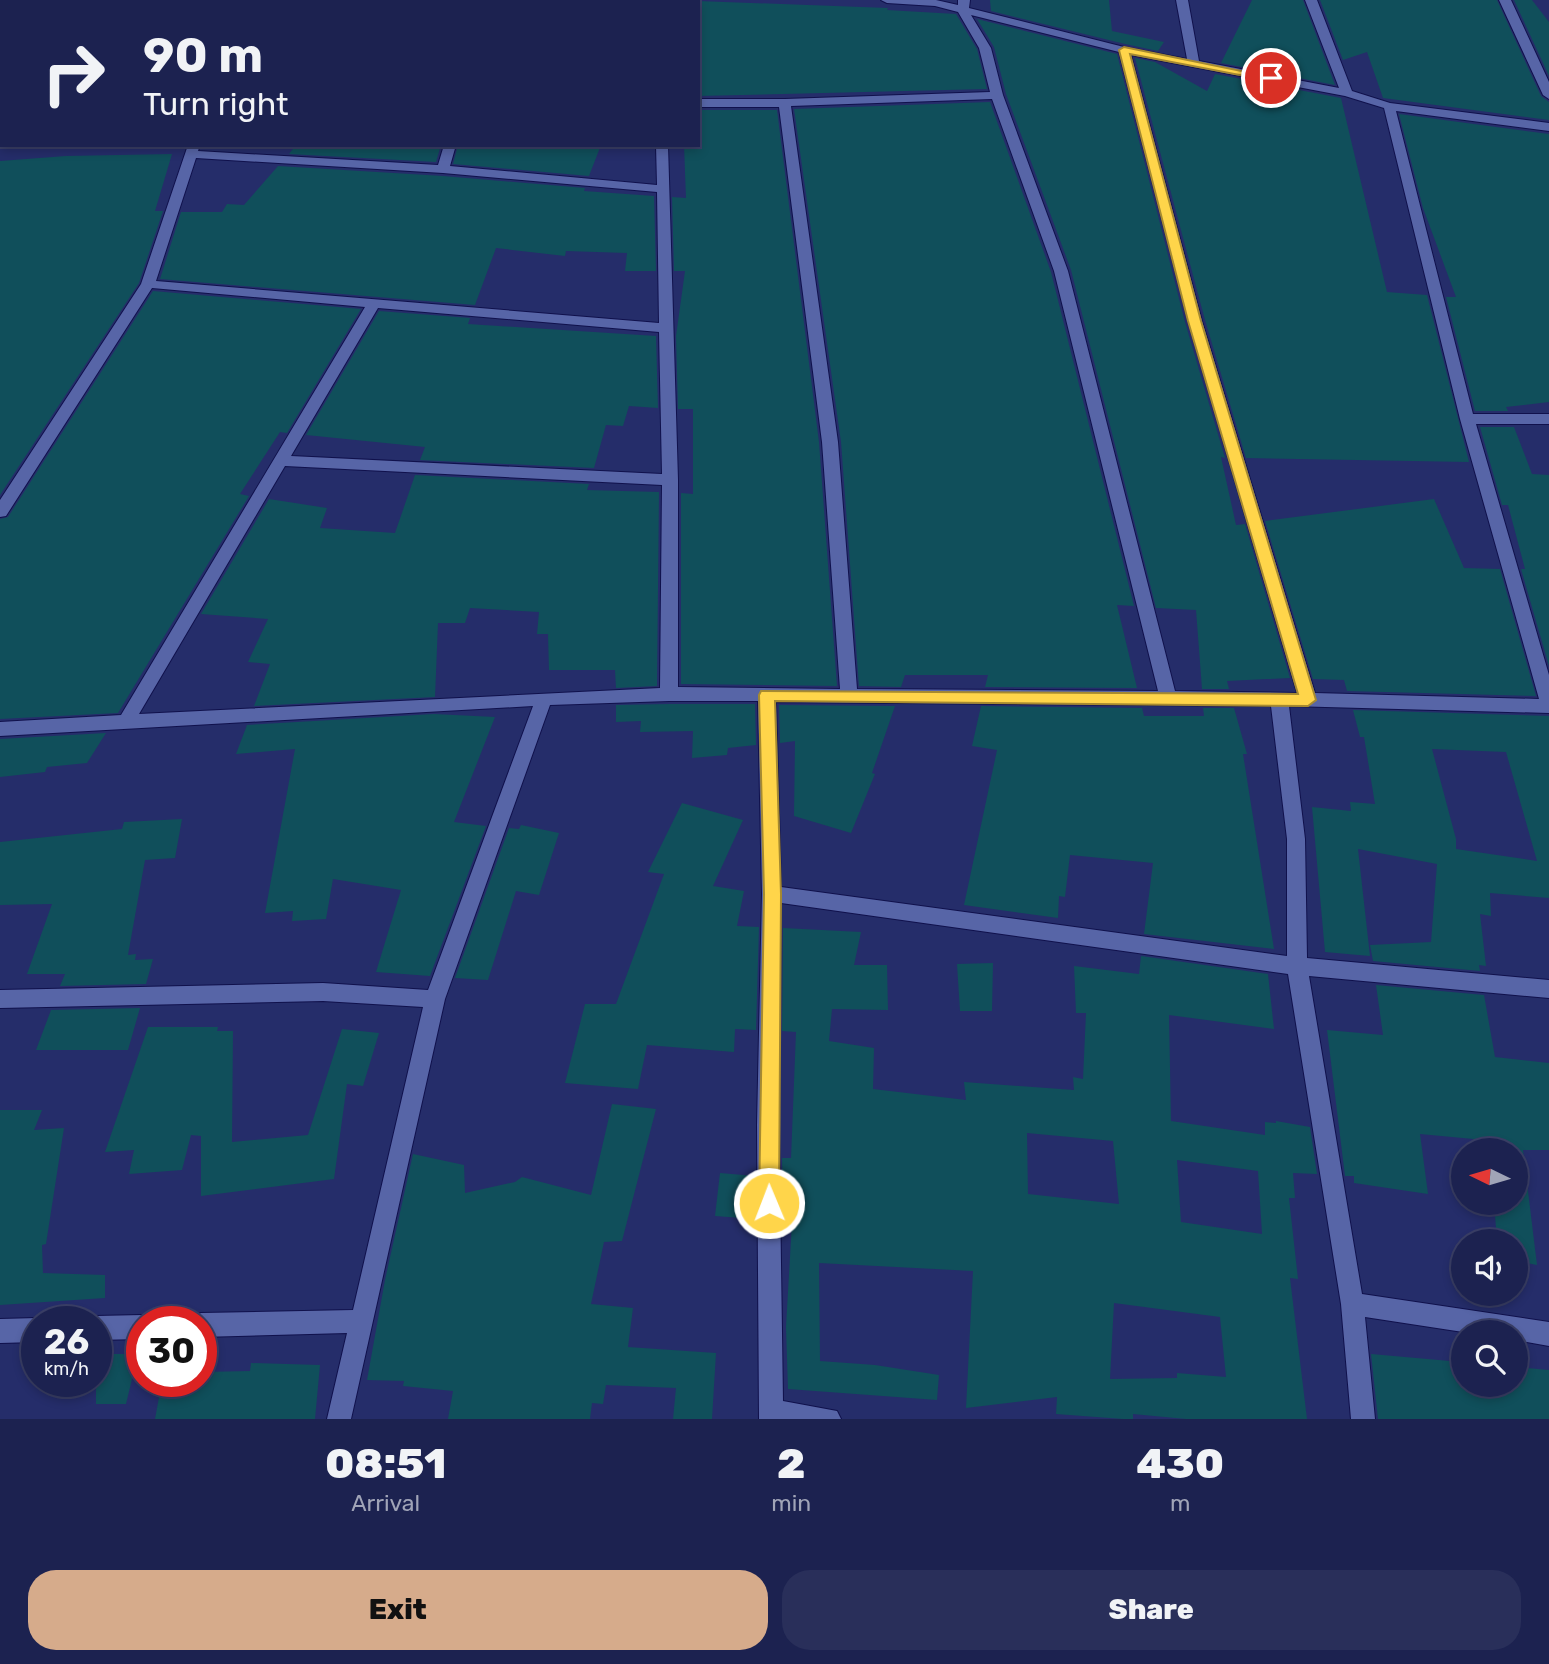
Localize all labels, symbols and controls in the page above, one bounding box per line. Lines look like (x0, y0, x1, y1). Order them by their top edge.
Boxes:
text: 90 m (143, 26, 263, 84)
icon: right (28, 28, 119, 119)
pin (1241, 48, 1301, 108)
icon: arrive (1252, 59, 1290, 97)
text: Turn right (143, 85, 288, 123)
north arrow (1451, 1138, 1528, 1214)
map controls (1451, 1138, 1528, 1397)
position arrow (732, 1166, 806, 1240)
button: sound (1451, 1229, 1528, 1306)
speed limit sign: 30 (126, 1306, 217, 1397)
button: search (1451, 1320, 1528, 1397)
text: 26 (44, 1321, 89, 1363)
text: km/h (44, 1358, 89, 1380)
text: 08:51 (325, 1439, 446, 1489)
text: 2 (777, 1439, 805, 1489)
text: 430 (1136, 1439, 1224, 1489)
text: Arrival (351, 1489, 420, 1517)
text: min (771, 1489, 811, 1517)
text: m (1170, 1489, 1190, 1517)
button: Exit (28, 1570, 768, 1650)
button: Share (782, 1570, 1521, 1650)

